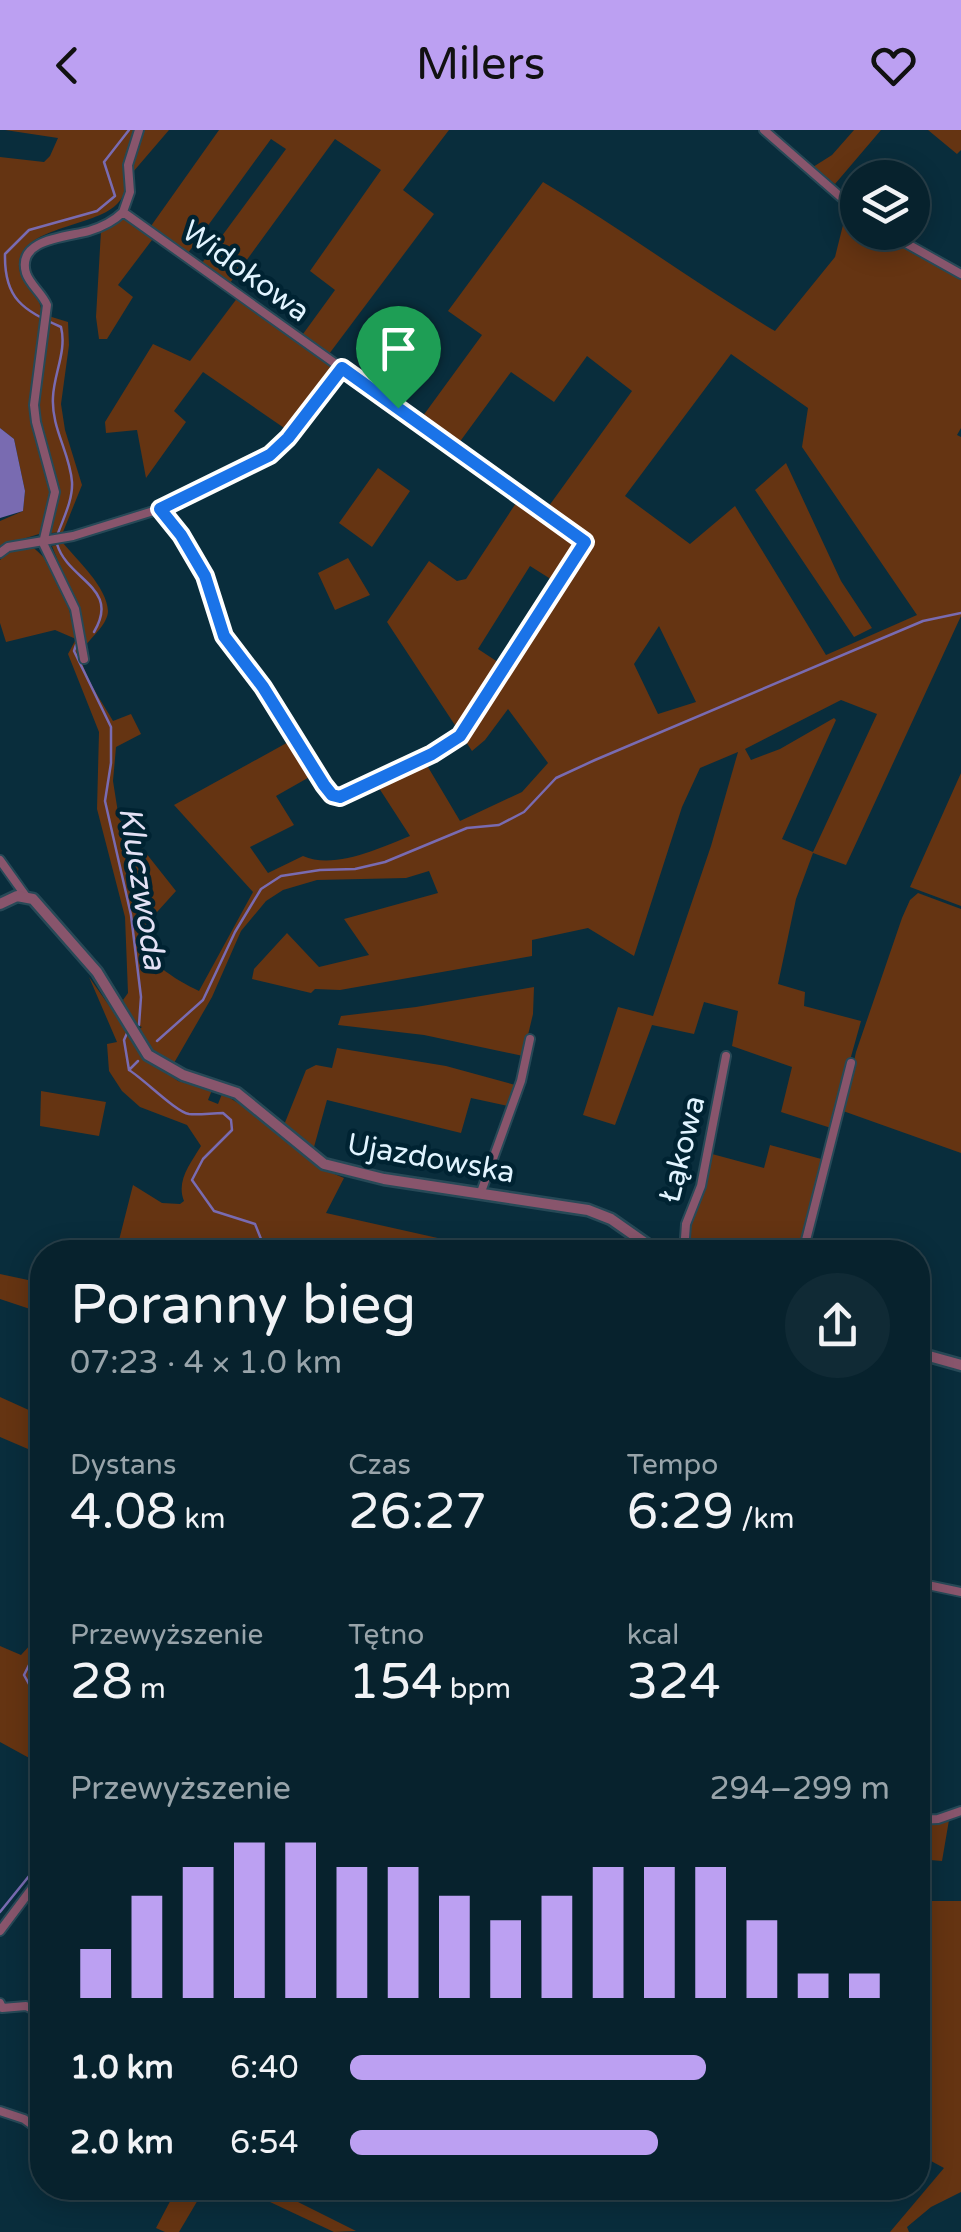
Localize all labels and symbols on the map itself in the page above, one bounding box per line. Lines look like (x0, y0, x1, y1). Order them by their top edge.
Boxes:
street label: Widokowa (174, 213, 317, 330)
pin (356, 306, 441, 409)
water label: Kluczwoda (110, 804, 174, 973)
street label: Łąkowa (651, 1092, 714, 1206)
street label: Ujazdowska (344, 1126, 518, 1191)

